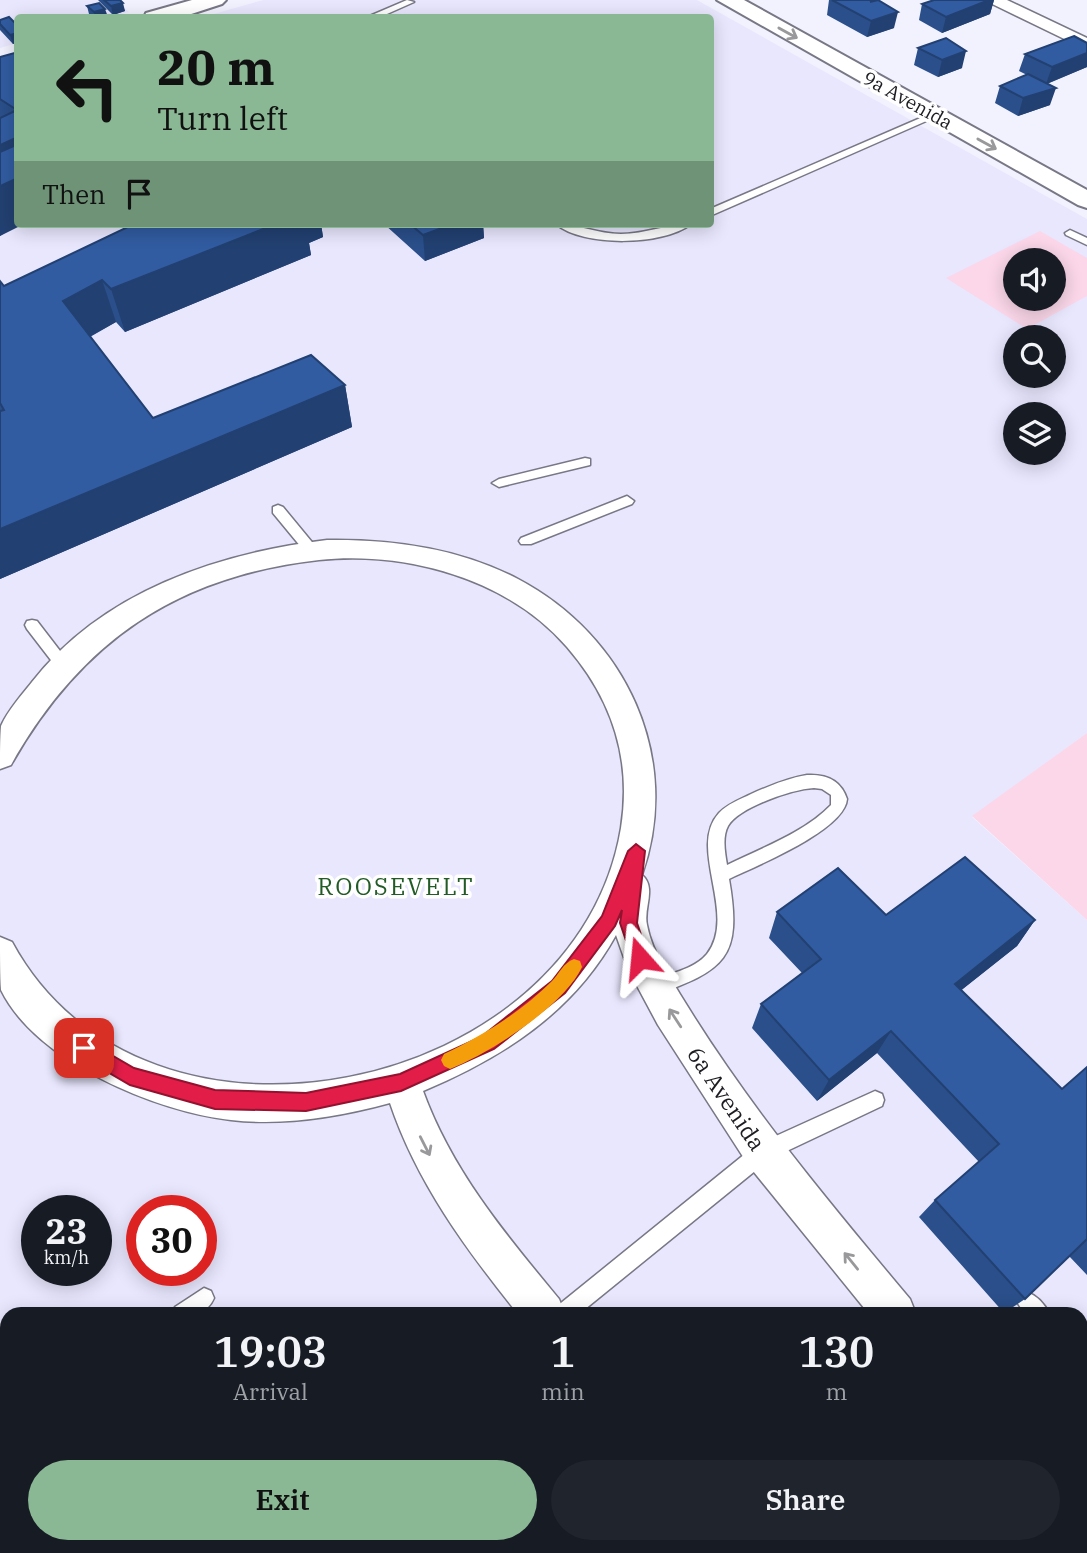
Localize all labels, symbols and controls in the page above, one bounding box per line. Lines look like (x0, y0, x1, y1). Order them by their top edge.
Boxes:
one-way arrow (777, 27, 798, 40)
text: 20 m (157, 35, 275, 98)
icon: left (42, 42, 133, 133)
street label: 9a Avenida (859, 66, 957, 134)
text: Turn left (157, 97, 288, 139)
one-way arrow (976, 137, 996, 151)
icon: arrive (120, 175, 158, 213)
text: Then (42, 177, 106, 211)
map controls (1003, 248, 1066, 465)
button: sound (1003, 248, 1066, 311)
button: search (1003, 325, 1066, 388)
button: layers (1003, 402, 1066, 465)
district label: ROOSEVELT (317, 870, 475, 902)
position arrow (603, 921, 677, 995)
one-way arrow (667, 1009, 681, 1029)
pin (54, 1018, 114, 1078)
icon: arrive (65, 1029, 103, 1067)
street label: 6a Avenida (681, 1040, 773, 1156)
one-way arrow (418, 1135, 432, 1156)
speed limit sign: 30 (126, 1195, 217, 1286)
text: 23 (45, 1208, 88, 1254)
text: km/h (44, 1246, 89, 1269)
one-way arrow (844, 1253, 859, 1271)
text: 19:03 (214, 1324, 327, 1379)
text: 1 (550, 1324, 575, 1379)
text: 130 (799, 1324, 874, 1379)
text: Arrival (233, 1376, 308, 1406)
text: min (541, 1376, 585, 1406)
text: m (825, 1376, 847, 1406)
button: Exit (28, 1460, 537, 1540)
button: Share (551, 1460, 1060, 1540)

